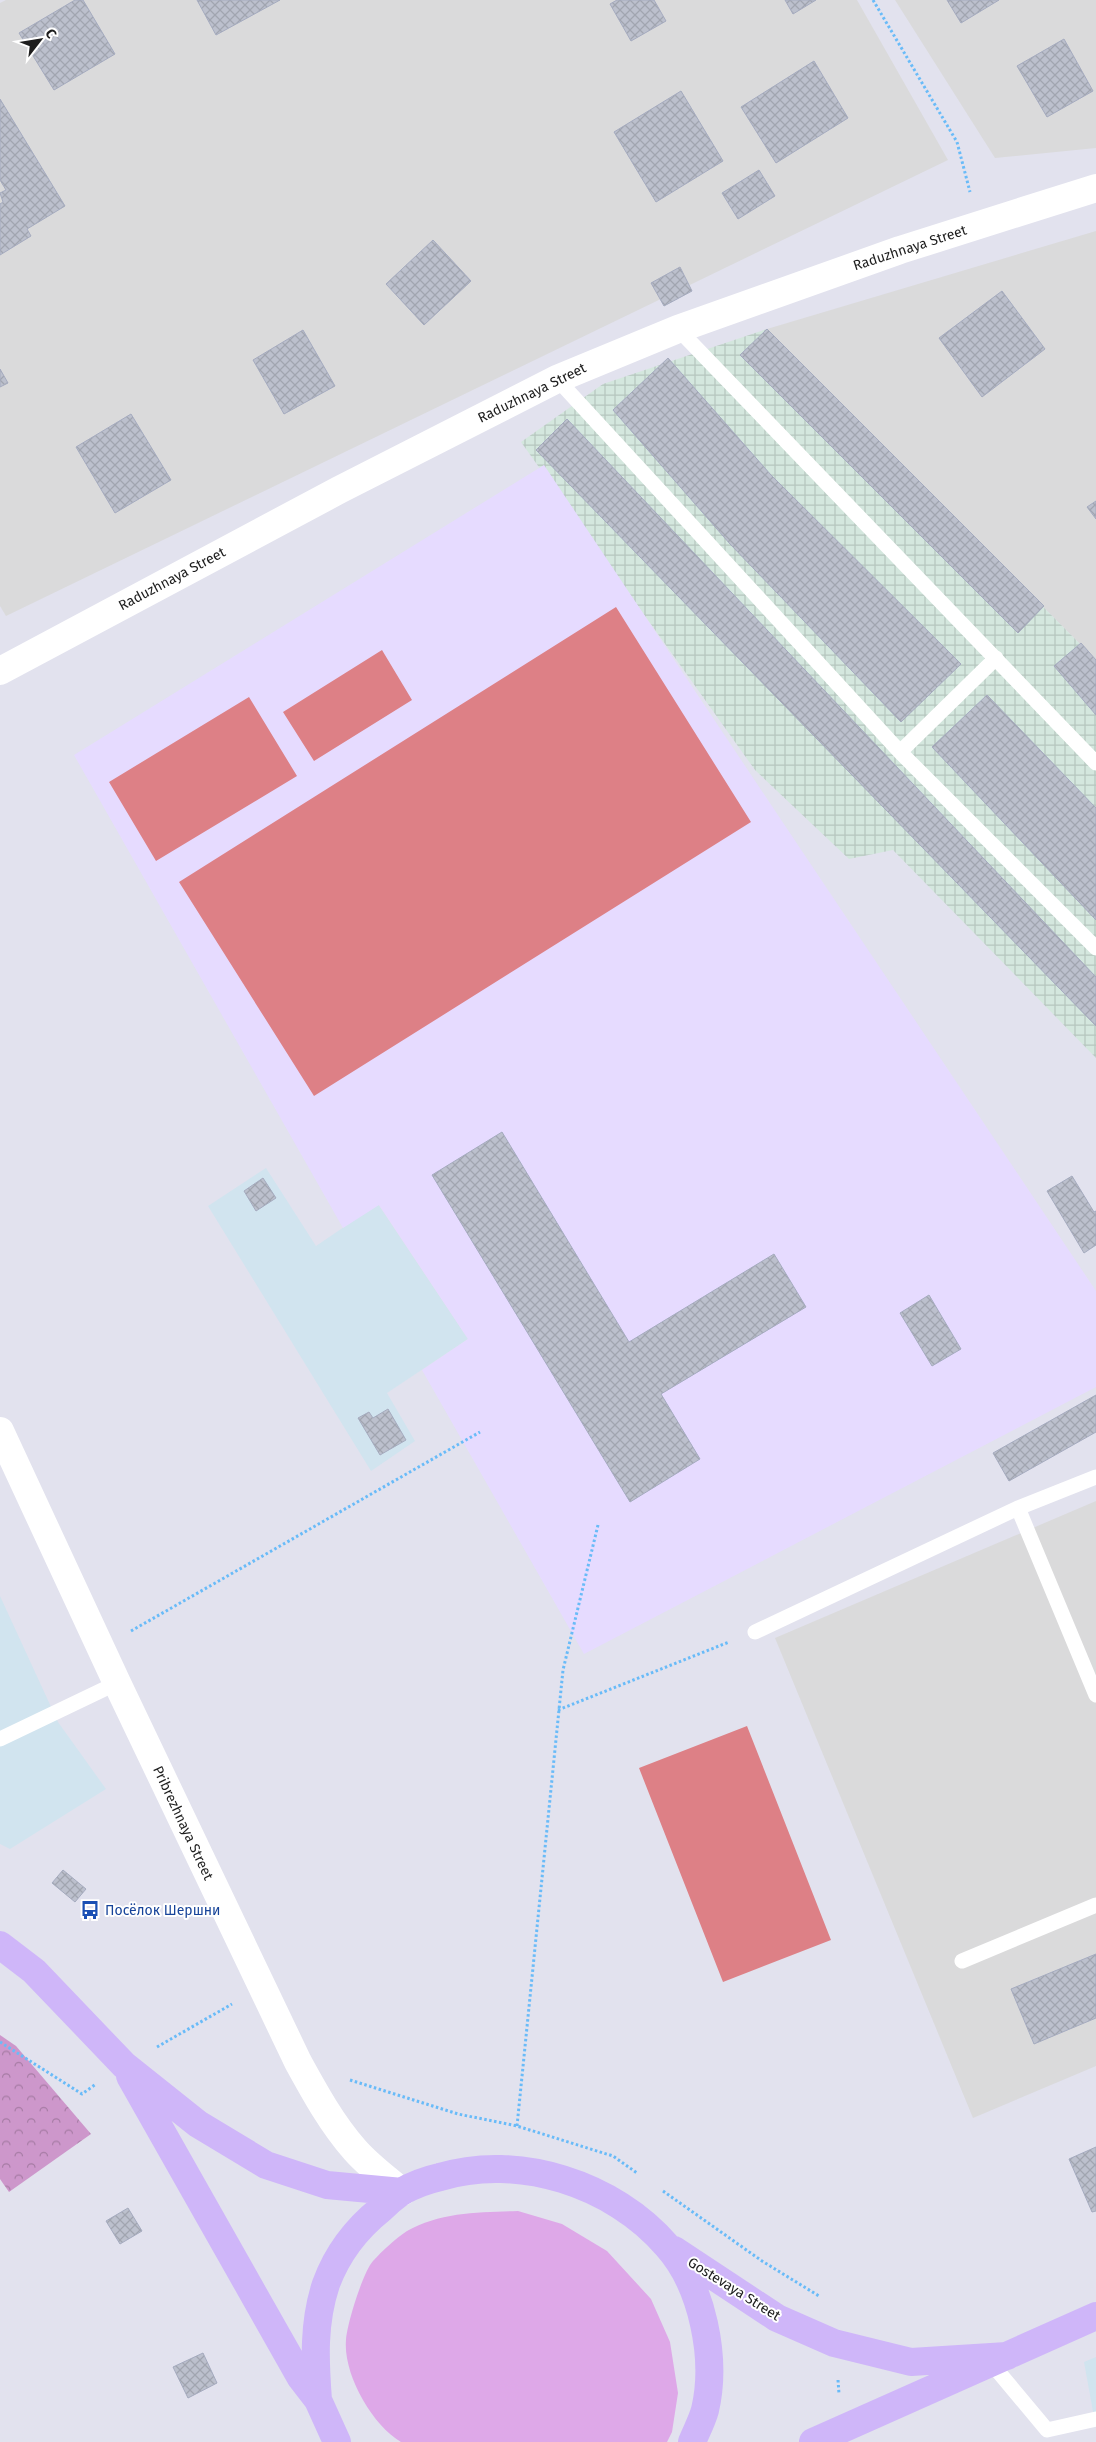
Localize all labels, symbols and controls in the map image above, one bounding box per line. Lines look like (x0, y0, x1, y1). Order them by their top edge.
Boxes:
north arrow (15, 15, 65, 65)
text: С (41, 26, 60, 41)
street label: Raduzhnaya Street (851, 221, 970, 274)
street label: Raduzhnaya Street (475, 359, 590, 427)
street label: Raduzhnaya Street (116, 543, 229, 614)
street label: Pribrezhnaya Street (149, 1763, 217, 1884)
bus stop icon: Посёлок Шершни (79, 1899, 101, 1921)
place label: Посёлок Шершни (105, 1902, 221, 1919)
street label: Gostevaya Street (685, 2254, 784, 2325)

